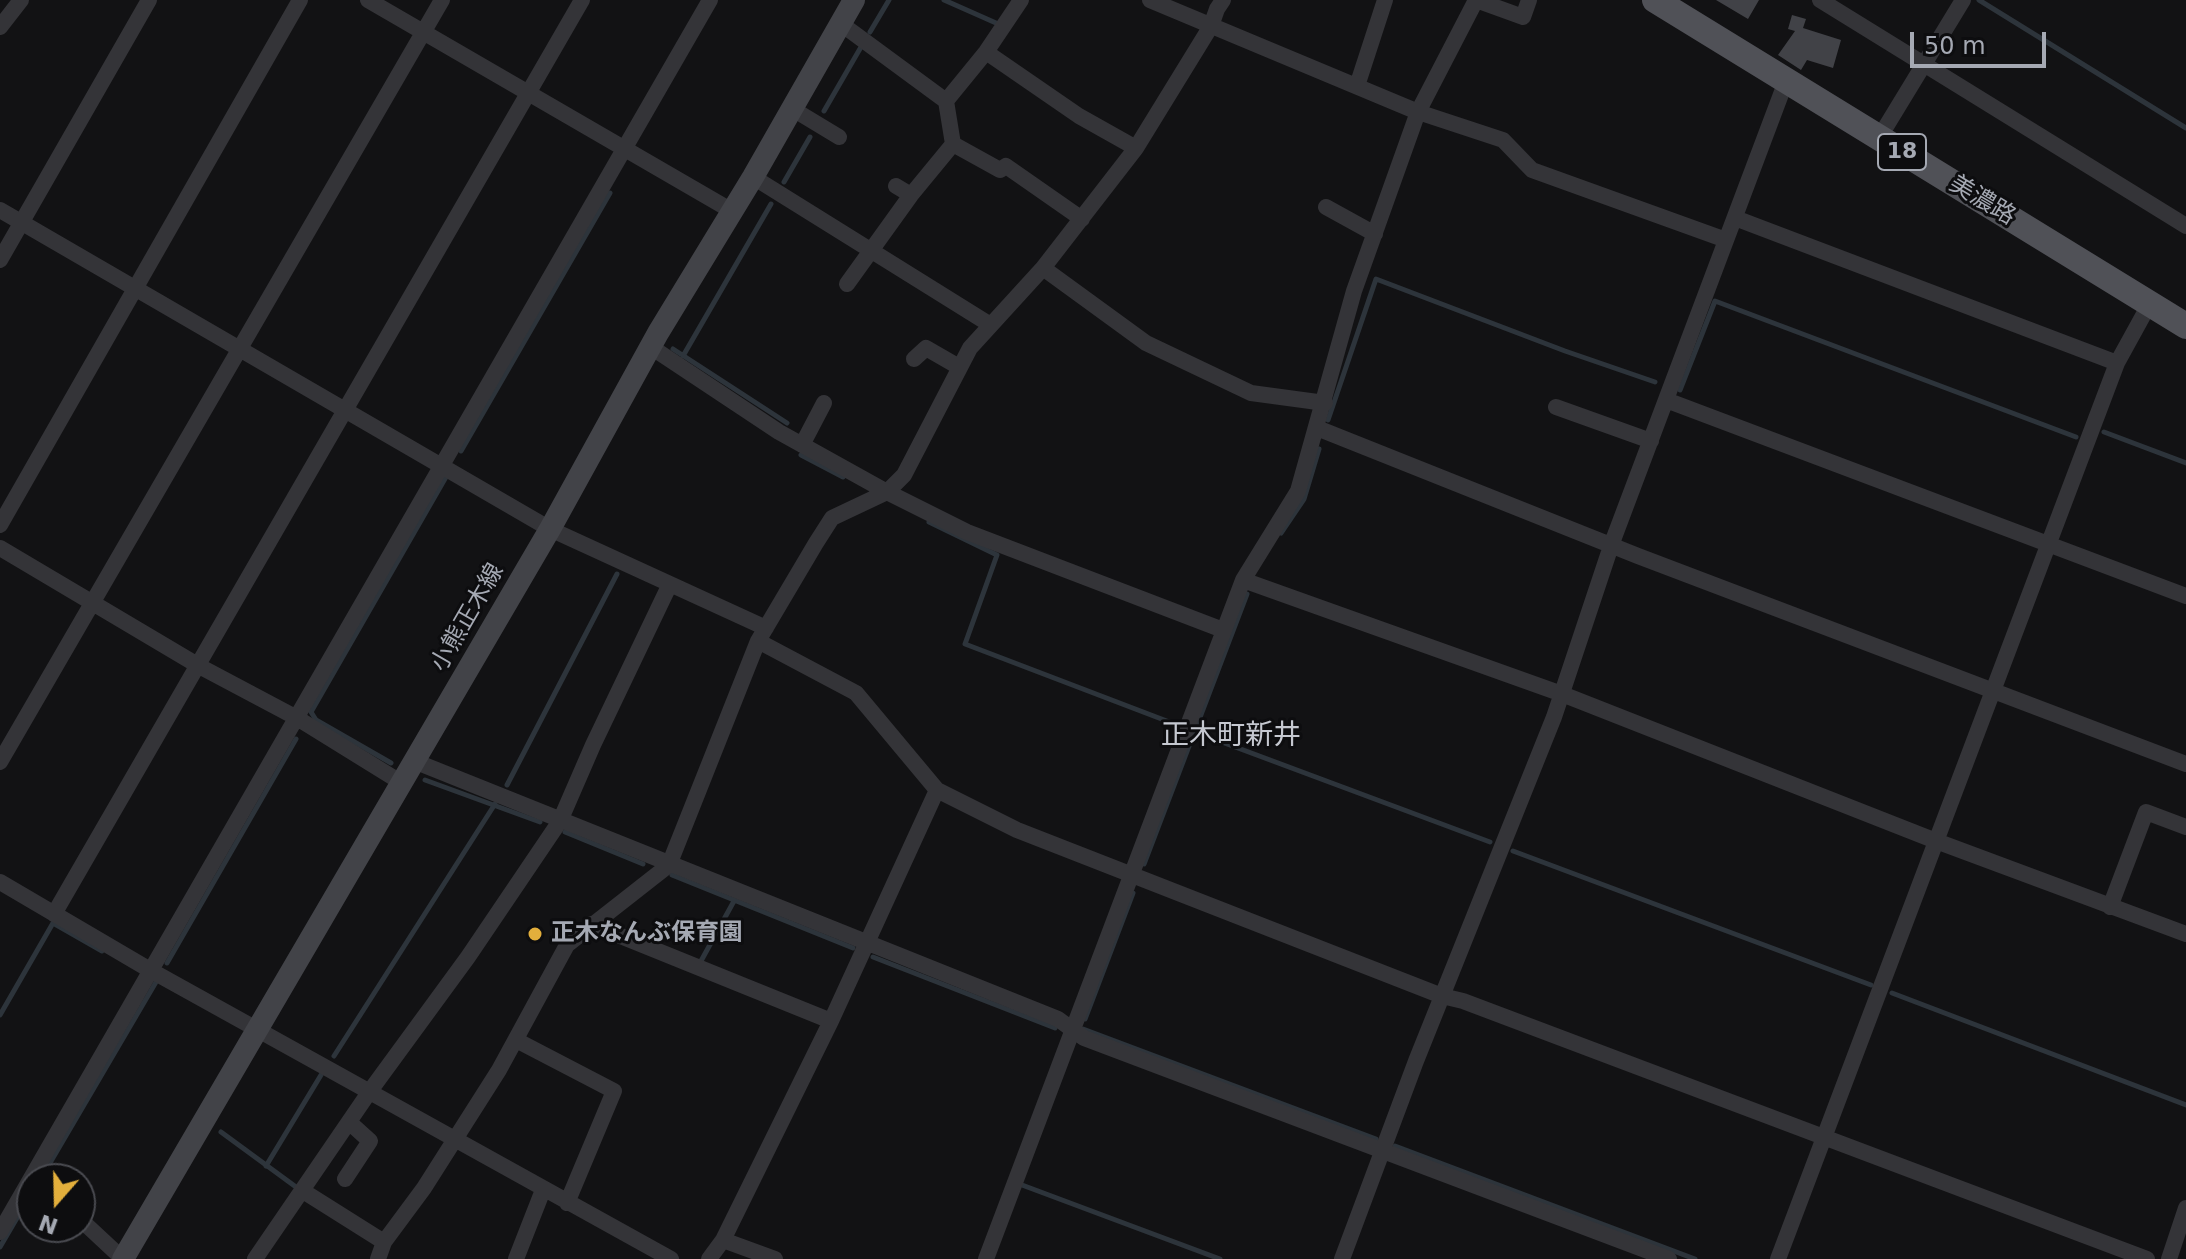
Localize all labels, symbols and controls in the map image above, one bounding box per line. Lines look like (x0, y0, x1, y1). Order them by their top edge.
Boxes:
scale bar (1914, 16, 2050, 66)
text: 50 m (1924, 32, 1986, 60)
road number: 18 (1878, 134, 1926, 170)
street label: 美濃路 (1944, 170, 2020, 232)
street label: 小熊正木線 (426, 559, 510, 677)
district label: 正木町新井 (1161, 720, 1301, 754)
place label: 正木なんぶ保育園 (551, 920, 743, 948)
marker: 正木なんぶ保育園 (526, 925, 544, 943)
north arrow (16, 1163, 96, 1243)
text: N (35, 1209, 61, 1239)

